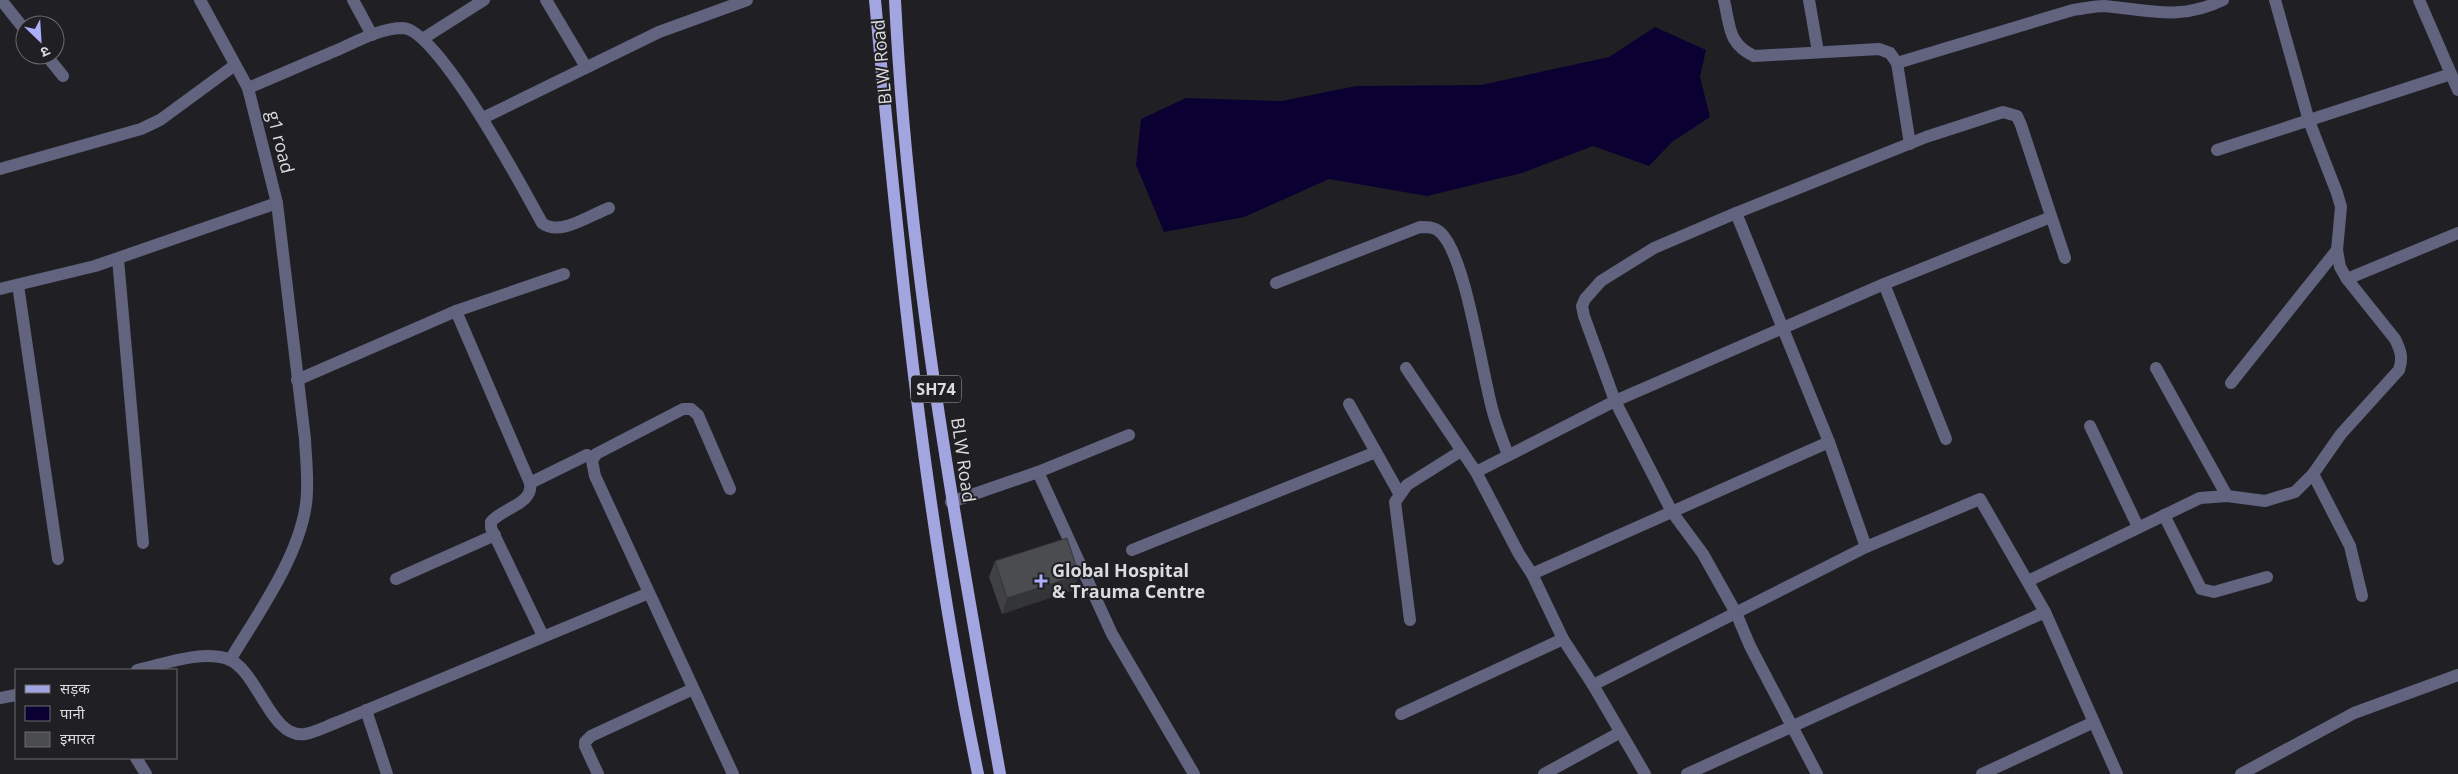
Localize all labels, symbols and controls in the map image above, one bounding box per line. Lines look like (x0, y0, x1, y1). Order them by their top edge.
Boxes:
north arrow (15, 15, 65, 65)
street label: BLW Road (865, 19, 897, 106)
text: उ (37, 42, 53, 63)
street label: g1 road (262, 108, 300, 176)
road number: SH74 (911, 376, 961, 402)
street label: BLW Road (946, 416, 982, 504)
place label: Global Hospital & Trauma Centre (1052, 558, 1205, 603)
marker: Global Hospital & Trauma Centre (1034, 574, 1048, 588)
legend (15, 669, 178, 759)
text: सड़क (60, 678, 90, 698)
text: पानी (60, 703, 86, 723)
text: इमारत (60, 728, 95, 748)

